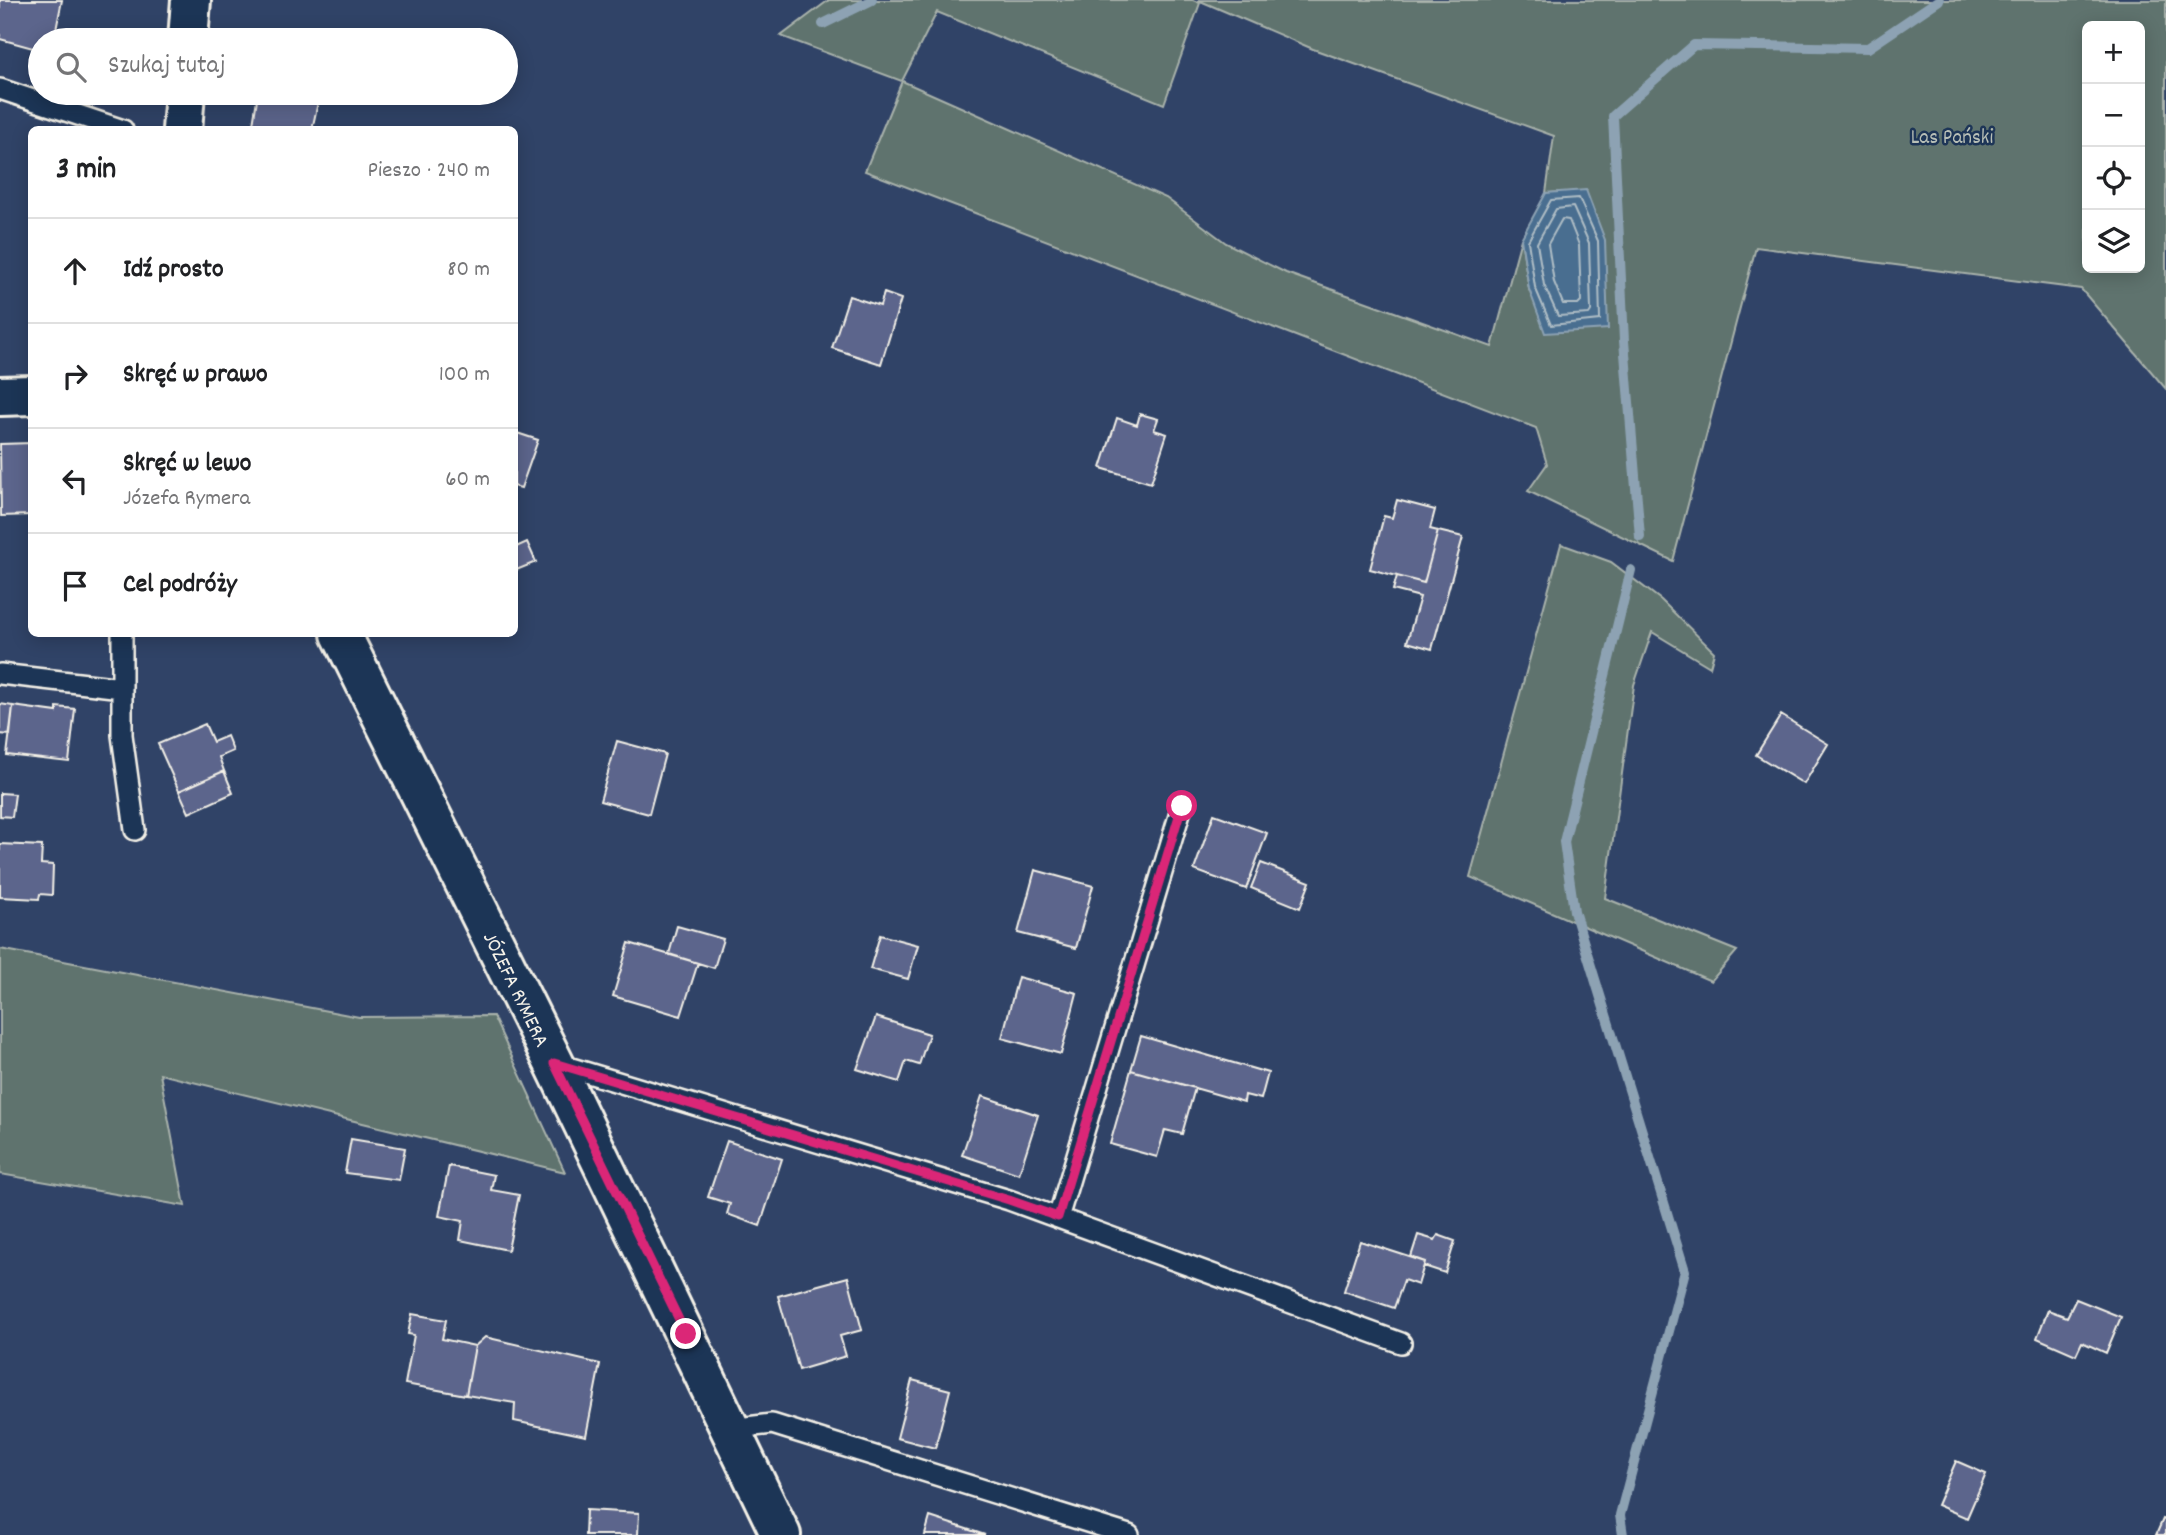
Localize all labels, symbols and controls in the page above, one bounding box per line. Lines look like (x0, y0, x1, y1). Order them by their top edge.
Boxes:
map controls (2082, 21, 2145, 273)
button: + (2082, 21, 2145, 84)
search box (28, 28, 518, 105)
icon: search (52, 48, 90, 86)
text: Szukaj tutaj (108, 48, 226, 85)
button: − (2082, 84, 2145, 147)
park label: Las Pański (1911, 124, 1993, 154)
button: locate (2082, 147, 2145, 210)
text: 3 min (56, 150, 116, 193)
text: Pieszo · 240 m (368, 155, 490, 188)
button: layers (2082, 210, 2145, 273)
icon: ahead (56, 252, 94, 290)
text: Idź prosto (123, 252, 224, 289)
text: 80 m (447, 254, 490, 287)
icon: right (56, 357, 94, 395)
text: Skręć w prawo (123, 357, 267, 394)
text: 100 m (439, 359, 490, 392)
text: Skręć w lewo (123, 446, 251, 483)
icon: left (56, 462, 94, 500)
text: 60 m (445, 464, 490, 497)
text: Józefa Rymera (123, 483, 250, 516)
icon: arrive (56, 567, 94, 605)
text: Cel podróży (123, 567, 237, 604)
route start (1166, 790, 1197, 821)
street label: JÓZEFA RYMERA (473, 928, 555, 1053)
route end (670, 1318, 701, 1349)

